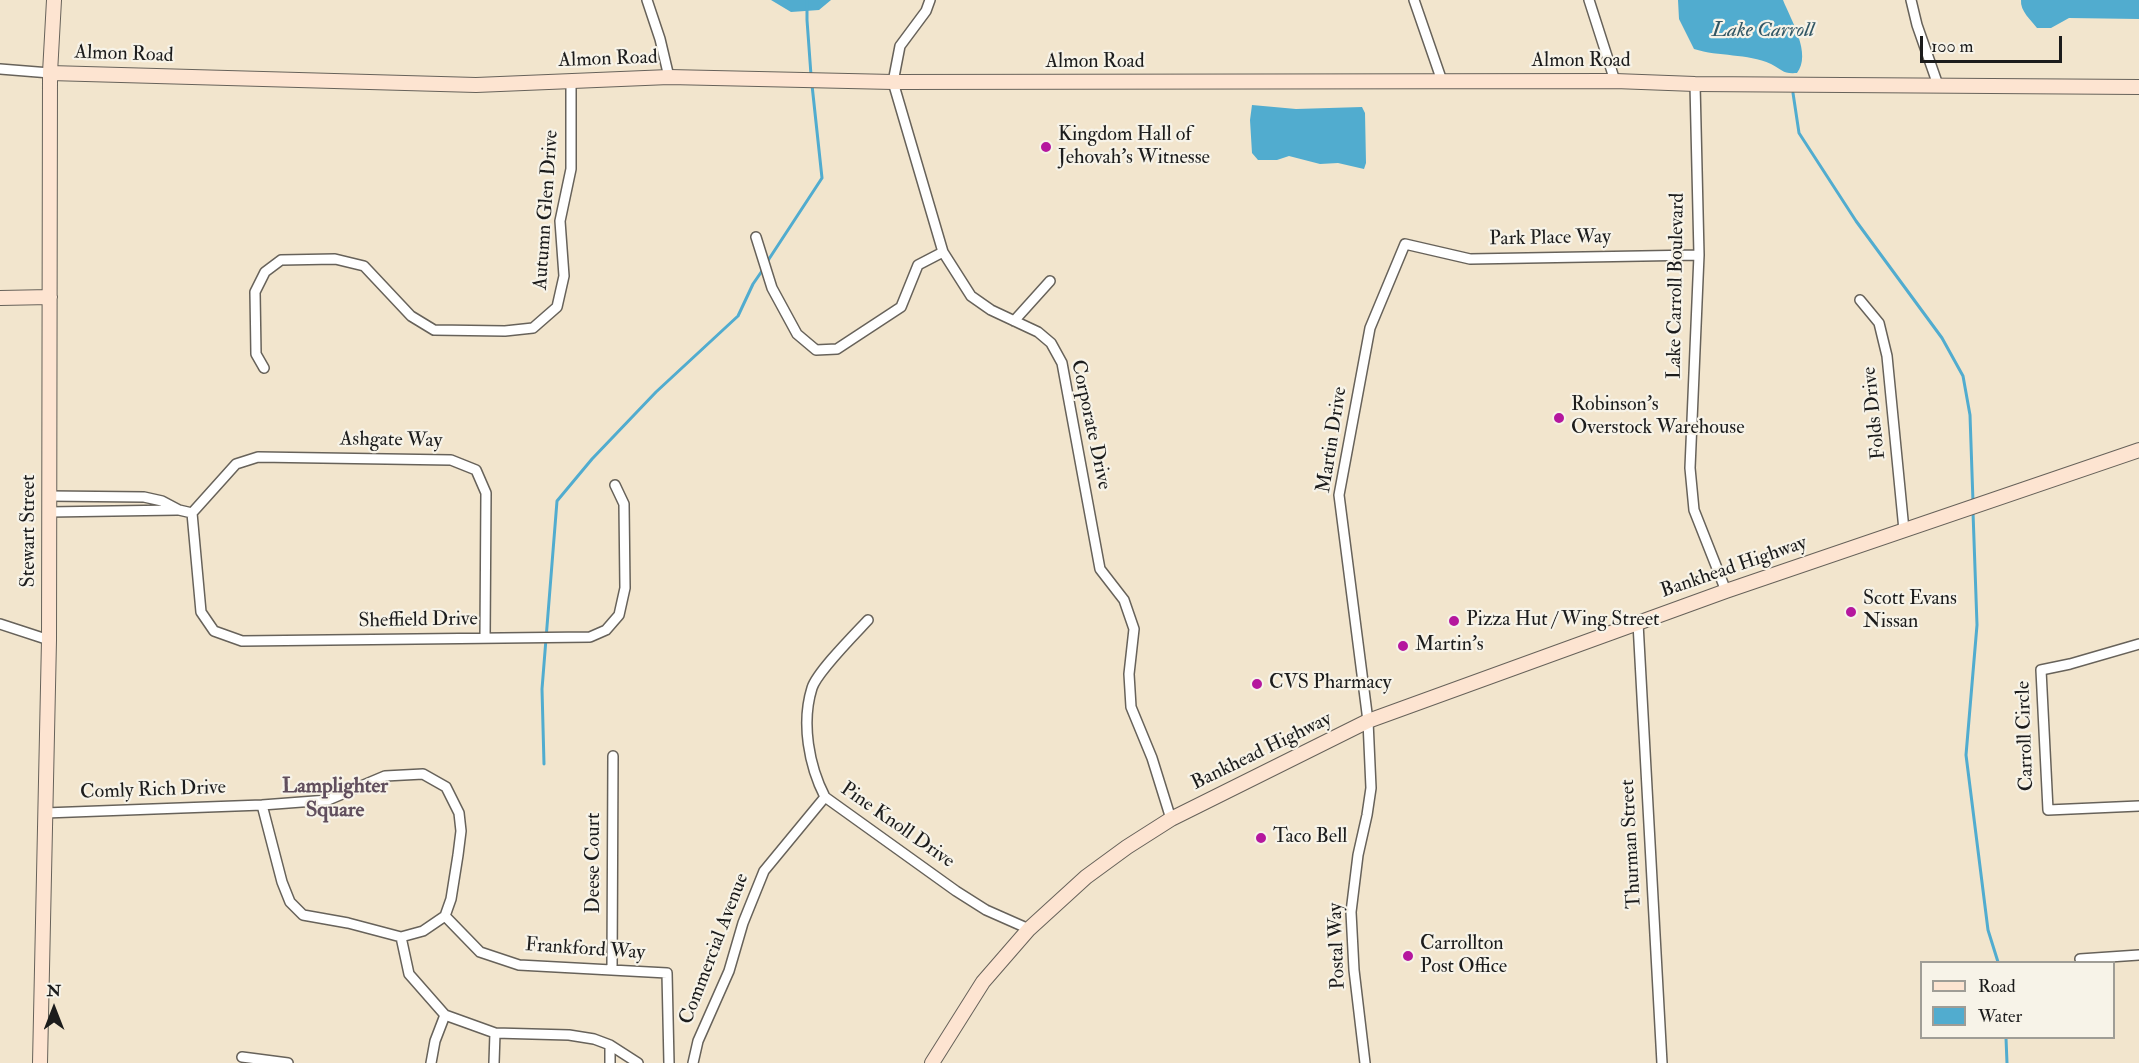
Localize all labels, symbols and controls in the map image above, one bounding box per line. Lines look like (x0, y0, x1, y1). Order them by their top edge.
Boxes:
water label: Lake Carroll (1712, 18, 1814, 44)
scale bar (1923, 24, 2066, 62)
text: 100 m (1931, 35, 1974, 58)
street label: Almon Road (74, 41, 174, 69)
street label: Almon Road (558, 46, 658, 74)
street label: Almon Road (1531, 50, 1631, 74)
street label: Almon Road (1045, 51, 1145, 75)
place label: Kingdom Hall of Jehovah’s Witnesse (1058, 124, 1210, 171)
street label: Autumn Glen Drive (529, 129, 565, 291)
marker: Kingdom Hall of Jehovah’s Witnesse (1039, 140, 1053, 154)
street label: Lake Carroll Boulevard (1663, 193, 1691, 379)
street label: Park Place Way (1489, 226, 1611, 252)
street label: Corporate Drive (1065, 358, 1115, 492)
street label: Folds Drive (1858, 365, 1892, 461)
street label: Martin Drive (1313, 385, 1353, 495)
place label: Robinson's Overstock Warehouse (1571, 394, 1745, 441)
marker: Robinson's Overstock Warehouse (1552, 411, 1566, 425)
street label: Ashgate Way (340, 428, 442, 454)
street label: Stewart Street (18, 475, 42, 587)
street label: Bankhead Highway (1658, 532, 1810, 604)
place label: Scott Evans Nissan (1863, 588, 1957, 635)
marker: Scott Evans Nissan (1844, 605, 1858, 619)
street label: Sheffield Drive (358, 608, 478, 634)
place label: Pizza Hut / Wing Street (1466, 609, 1660, 633)
marker: Pizza Hut / Wing Street (1447, 614, 1461, 628)
place label: Martin's (1415, 634, 1484, 658)
marker: Martin's (1396, 639, 1410, 653)
place label: CVS Pharmacy (1269, 672, 1392, 696)
marker: CVS Pharmacy (1250, 677, 1264, 691)
street label: Carroll Circle (2012, 680, 2040, 792)
street label: Bankhead Highway (1188, 708, 1336, 796)
district label: Lamplighter Square (282, 774, 388, 824)
street label: Comly Rich Drive (80, 776, 226, 806)
street label: Pine Knoll Drive (835, 778, 959, 874)
street label: Thurman Street (1617, 779, 1647, 909)
street label: Deese Court (583, 813, 607, 913)
place label: Taco Bell (1273, 826, 1347, 850)
marker: Taco Bell (1254, 831, 1268, 845)
street label: Commercial Avenue (675, 870, 755, 1028)
street label: Postal Way (1324, 902, 1352, 990)
place label: Carrollton Post Office (1420, 933, 1507, 980)
street label: Frankford Way (524, 934, 646, 966)
marker: Carrollton Post Office (1401, 949, 1415, 963)
legend (1920, 961, 2115, 1039)
text: Road (1978, 975, 2016, 998)
north arrow (24, 979, 84, 1039)
text: N (47, 981, 61, 1001)
text: Water (1978, 1005, 2022, 1028)

